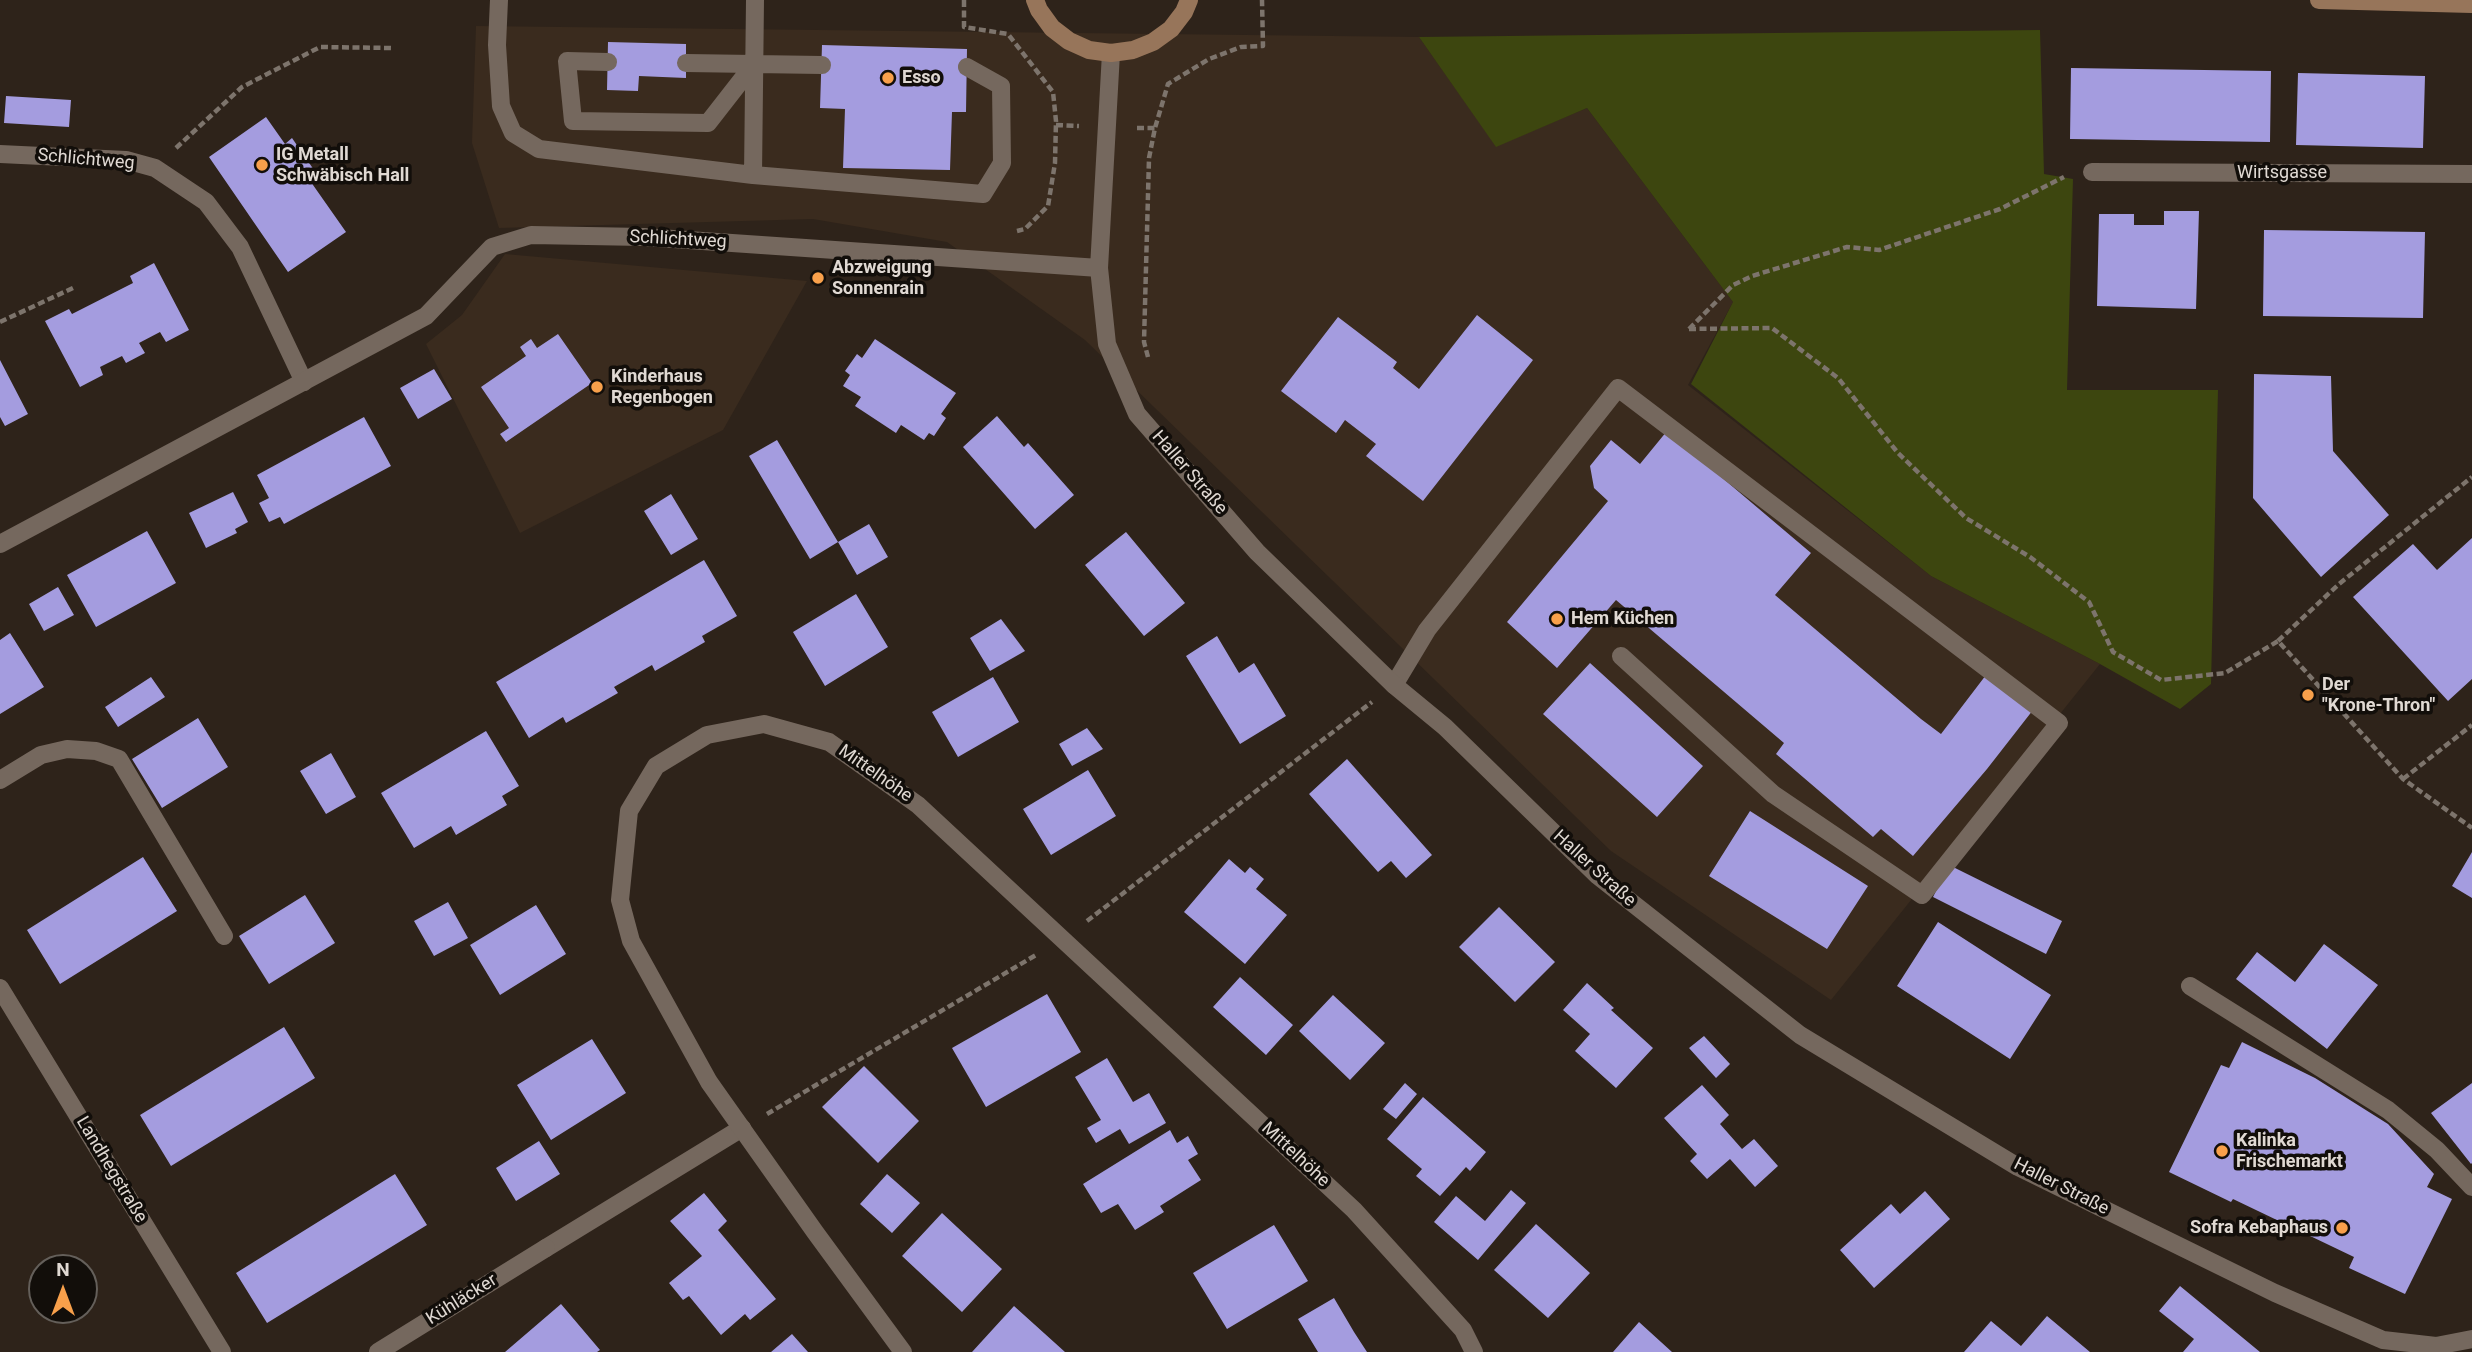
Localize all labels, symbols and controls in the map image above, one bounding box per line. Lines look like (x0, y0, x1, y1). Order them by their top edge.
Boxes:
place label: Esso (902, 67, 941, 89)
marker: Esso (880, 70, 896, 86)
place label: IG Metall Schwäbisch Hall (276, 144, 409, 186)
street label: Schlichtweg (37, 145, 135, 175)
marker: IG Metall Schwäbisch Hall (254, 157, 270, 173)
street label: Wirtsgasse (2237, 162, 2327, 184)
street label: Schlichtweg (629, 227, 727, 253)
place label: Abzweigung Sonnenrain (832, 257, 932, 300)
marker: Abzweigung Sonnenrain (810, 270, 826, 286)
place label: Kinderhaus Regenbogen (611, 366, 713, 408)
marker: Kinderhaus Regenbogen (589, 379, 605, 395)
street label: Haller Straße (1147, 427, 1231, 519)
place label: Hem Küchen (1571, 608, 1674, 630)
marker: Hem Küchen (1549, 611, 1565, 627)
place label: Der "Krone-Thron" (2322, 674, 2435, 716)
marker: Der "Krone-Thron" (2300, 687, 2316, 703)
street label: Mittelhöhe (834, 741, 916, 807)
street label: Haller Straße (1548, 826, 1640, 912)
street label: Landhegstraße (71, 1113, 151, 1227)
street label: Mittelhöhe (1256, 1118, 1334, 1192)
place label: Kalinka Frischemarkt (2236, 1130, 2343, 1172)
marker: Kalinka Frischemarkt (2214, 1143, 2230, 1159)
street label: Haller Straße (2010, 1154, 2112, 1220)
place label: Sofra Kebaphaus (2190, 1217, 2328, 1239)
marker: Sofra Kebaphaus (2334, 1220, 2350, 1236)
north arrow (28, 1254, 98, 1324)
text: N (56, 1258, 70, 1281)
street label: Kühläcker (423, 1270, 501, 1330)

